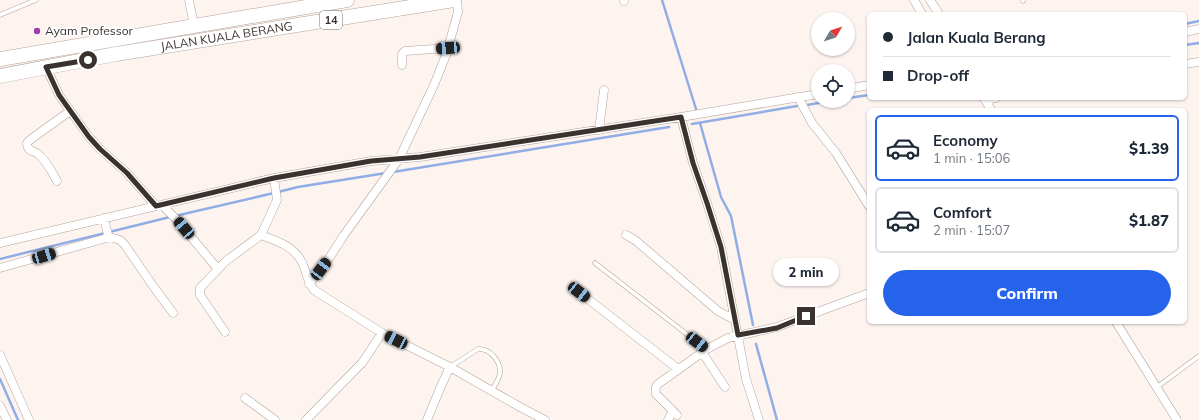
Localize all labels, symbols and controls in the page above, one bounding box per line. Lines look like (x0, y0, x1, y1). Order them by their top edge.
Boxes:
road number: 14 (320, 11, 342, 29)
north arrow (811, 12, 855, 56)
map controls (811, 12, 855, 108)
street label: JALAN KUALA BERANG (159, 18, 293, 54)
place label: Ayam Professor (45, 23, 134, 38)
marker: Ayam Professor (32, 26, 42, 36)
text: Jalan Kuala Berang (907, 28, 1046, 47)
car (436, 41, 460, 55)
route start (79, 51, 97, 69)
button: locate (811, 64, 855, 108)
text: Drop-off (907, 66, 969, 85)
icon: car (885, 130, 921, 166)
text: Economy (933, 131, 998, 150)
text: $1.39 (1129, 139, 1169, 158)
text: 1 min · 15:06 (933, 150, 1010, 166)
icon: car (885, 202, 921, 238)
text: Comfort (933, 203, 991, 222)
text: $1.87 (1129, 211, 1169, 230)
car (172, 215, 196, 241)
text: 2 min · 15:07 (933, 222, 1010, 238)
car (31, 247, 57, 265)
car (309, 256, 333, 282)
callout: 2 min (773, 258, 839, 286)
text: 2 min (789, 264, 823, 280)
button: Confirm (883, 270, 1171, 316)
car (566, 280, 592, 304)
route end (797, 307, 815, 325)
car (383, 329, 409, 351)
car (684, 330, 710, 354)

